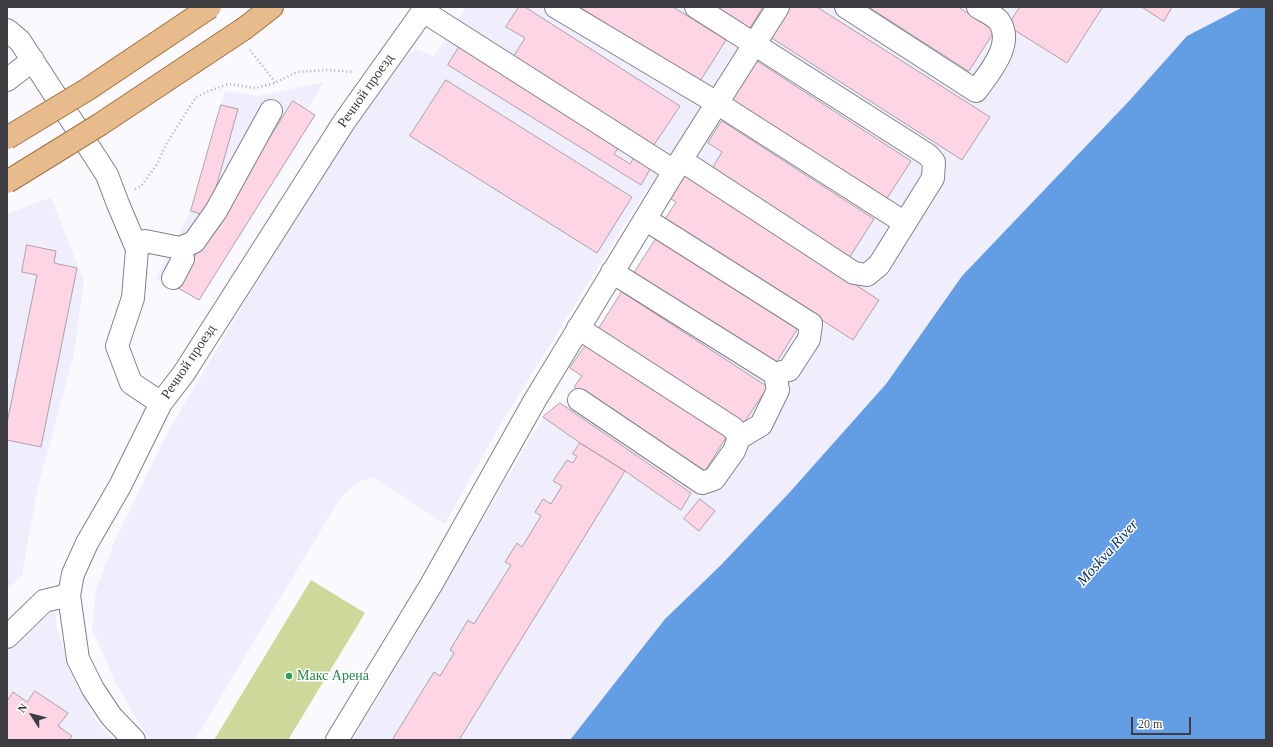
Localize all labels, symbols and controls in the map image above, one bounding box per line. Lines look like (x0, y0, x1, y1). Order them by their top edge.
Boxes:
street label: Речной проезд (334, 51, 398, 131)
street label: Речной проезд (158, 321, 220, 403)
water label: Moskva River (1074, 516, 1142, 590)
place label: Макс Арена (297, 668, 369, 684)
marker: Макс Арена (284, 671, 294, 681)
north arrow (12, 695, 52, 735)
text: N (15, 701, 29, 715)
scale bar (1133, 709, 1193, 735)
text: 20 m (1138, 717, 1162, 731)

